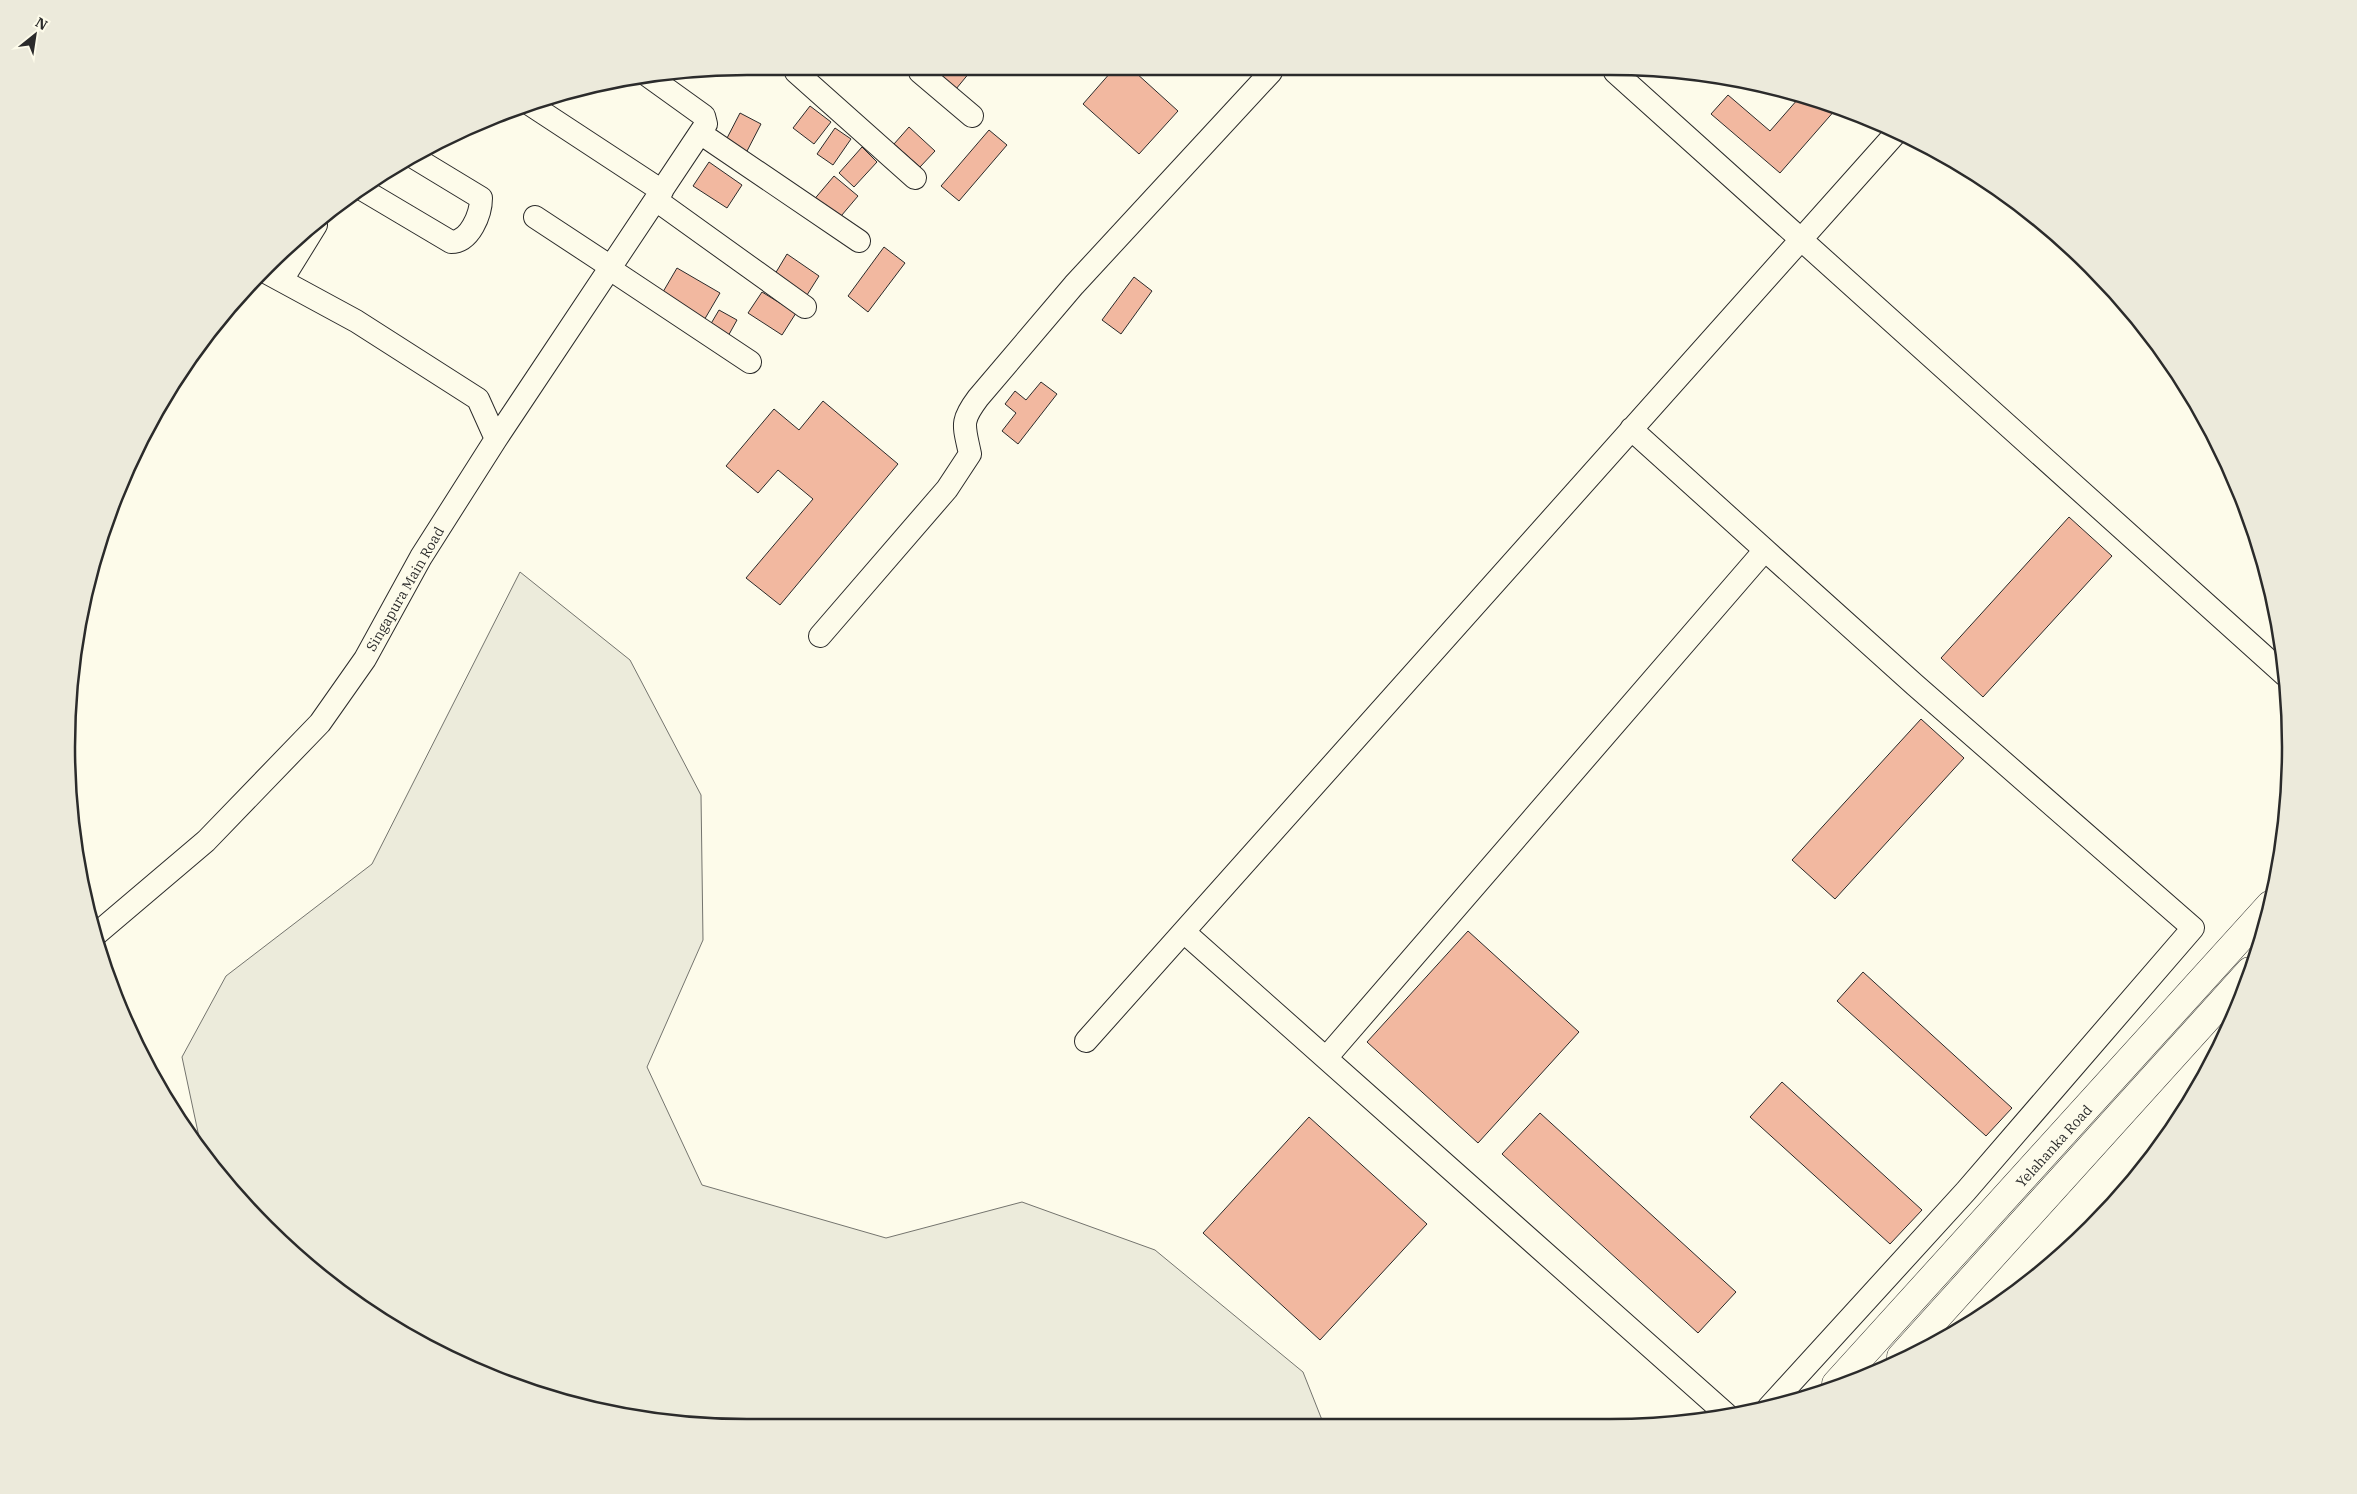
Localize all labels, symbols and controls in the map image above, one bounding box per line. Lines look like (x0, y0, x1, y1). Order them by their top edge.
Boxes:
north arrow (10, 10, 60, 60)
text: N (32, 13, 51, 34)
street label: Singapura Main Road (362, 523, 448, 655)
street label: Yelahanka Road (2012, 1101, 2096, 1191)

